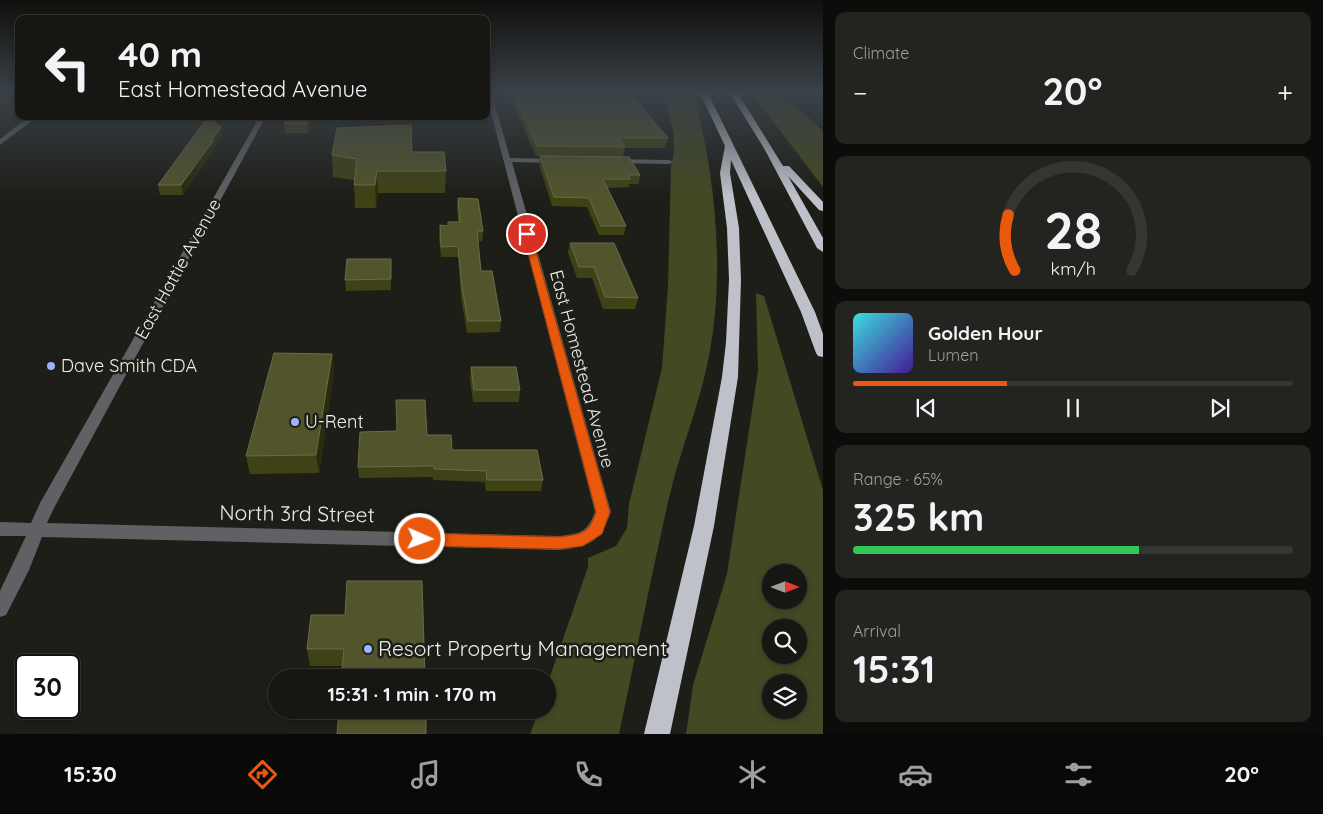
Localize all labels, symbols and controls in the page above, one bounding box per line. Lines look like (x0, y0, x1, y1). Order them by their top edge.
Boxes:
text: 40 m (118, 32, 202, 76)
icon: left (35, 35, 100, 100)
text: Climate (853, 43, 909, 63)
text: 20° (1042, 67, 1102, 115)
text: East Homestead Avenue (118, 75, 367, 103)
text: − (853, 75, 868, 110)
text: + (1277, 75, 1293, 110)
street label: East Hattie Avenue (129, 194, 226, 343)
text: 28 (1044, 197, 1102, 262)
pin (506, 213, 548, 255)
icon: arrive (513, 220, 541, 248)
text: km/h (1050, 257, 1096, 279)
street label: East Homestead Avenue (545, 267, 620, 470)
text: Golden Hour (928, 321, 1043, 345)
text: Lumen (928, 345, 979, 365)
place label: Dave Smith CDA (61, 354, 197, 377)
marker: Dave Smith CDA (45, 360, 57, 372)
icon: previous (912, 394, 940, 422)
icon: pause (1059, 394, 1087, 422)
icon: next (1206, 394, 1234, 422)
place label: U-Rent (305, 410, 364, 433)
marker: U-Rent (289, 416, 301, 428)
text: Range · 65% (853, 469, 943, 489)
text: 325 km (853, 493, 984, 541)
street label: North 3rd Street (219, 499, 375, 527)
position arrow (393, 512, 445, 564)
north arrow (762, 564, 808, 609)
map controls (762, 564, 807, 719)
button: search (762, 619, 807, 664)
text: Arrival (853, 621, 901, 641)
place label: Resort Property Management (378, 635, 667, 661)
marker: Resort Property Management (362, 643, 374, 655)
text: 15:31 (853, 645, 935, 693)
speed limit sign: 30 (15, 654, 80, 719)
button: layers (762, 674, 807, 719)
text: 15:31 · 1 min · 170 m (327, 682, 497, 706)
icon: directions (245, 757, 280, 792)
icon: music (408, 757, 443, 792)
icon: phone (571, 757, 606, 792)
icon: climate (735, 757, 770, 792)
icon: car (898, 757, 933, 792)
icon: filters (1061, 757, 1096, 792)
text: 15:30 (64, 760, 117, 788)
text: 20° (1224, 760, 1259, 788)

